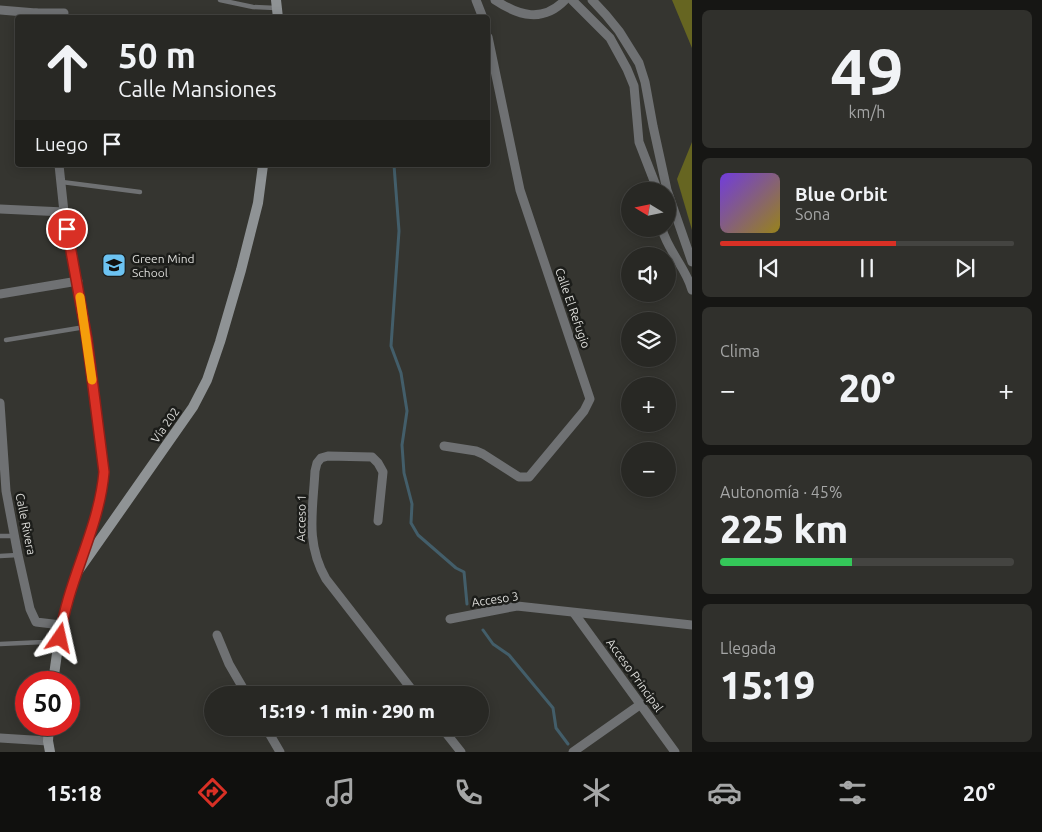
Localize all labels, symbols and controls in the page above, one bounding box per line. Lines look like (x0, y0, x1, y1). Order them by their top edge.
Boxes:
text: 49 (830, 34, 904, 107)
icon: ahead (35, 35, 100, 100)
text: 50 m (118, 35, 196, 75)
text: Calle Mansiones (118, 76, 277, 101)
text: km/h (849, 103, 885, 121)
icon: arrive (98, 130, 126, 158)
text: Luego (35, 133, 88, 155)
north arrow (621, 182, 676, 238)
map controls (621, 182, 676, 497)
text: Blue Orbit (795, 183, 888, 205)
text: Sona (795, 205, 830, 223)
pin (46, 208, 88, 250)
icon: arrive (53, 215, 81, 243)
button: sound (621, 247, 676, 302)
school or university icon: Green Mind School (101, 252, 127, 278)
place label: Green Mind School (132, 252, 195, 279)
icon: previous (755, 254, 783, 282)
icon: pause (853, 254, 881, 282)
icon: next (951, 254, 979, 282)
street label: Calle El Refugio (553, 266, 593, 350)
button: layers (621, 312, 676, 367)
text: Clima (720, 342, 760, 360)
text: 20° (839, 367, 895, 409)
text: − (720, 374, 736, 405)
text: + (998, 374, 1014, 405)
button: + (621, 377, 676, 432)
street label: Vía 202 (148, 405, 182, 445)
button: − (621, 442, 676, 497)
text: Autonomía · 45% (720, 483, 842, 501)
street label: Calle Rivera (14, 492, 38, 556)
street label: Acceso 1 (294, 494, 308, 542)
text: 225 km (720, 508, 848, 550)
street label: Acceso 3 (471, 589, 519, 609)
position arrow (33, 611, 85, 663)
street label: Acceso Principal (604, 636, 666, 714)
text: Llegada (720, 639, 776, 657)
text: 15:19 (720, 664, 815, 706)
speed limit sign: 50 (15, 671, 80, 736)
text: 15:19 · 1 min · 290 m (258, 700, 435, 722)
icon: directions (195, 775, 230, 810)
icon: music (323, 775, 358, 810)
icon: phone (451, 775, 486, 810)
icon: climate (579, 775, 614, 810)
icon: car (707, 775, 742, 810)
icon: filters (835, 775, 870, 810)
text: 15:18 (47, 780, 102, 805)
text: 20° (963, 780, 995, 805)

